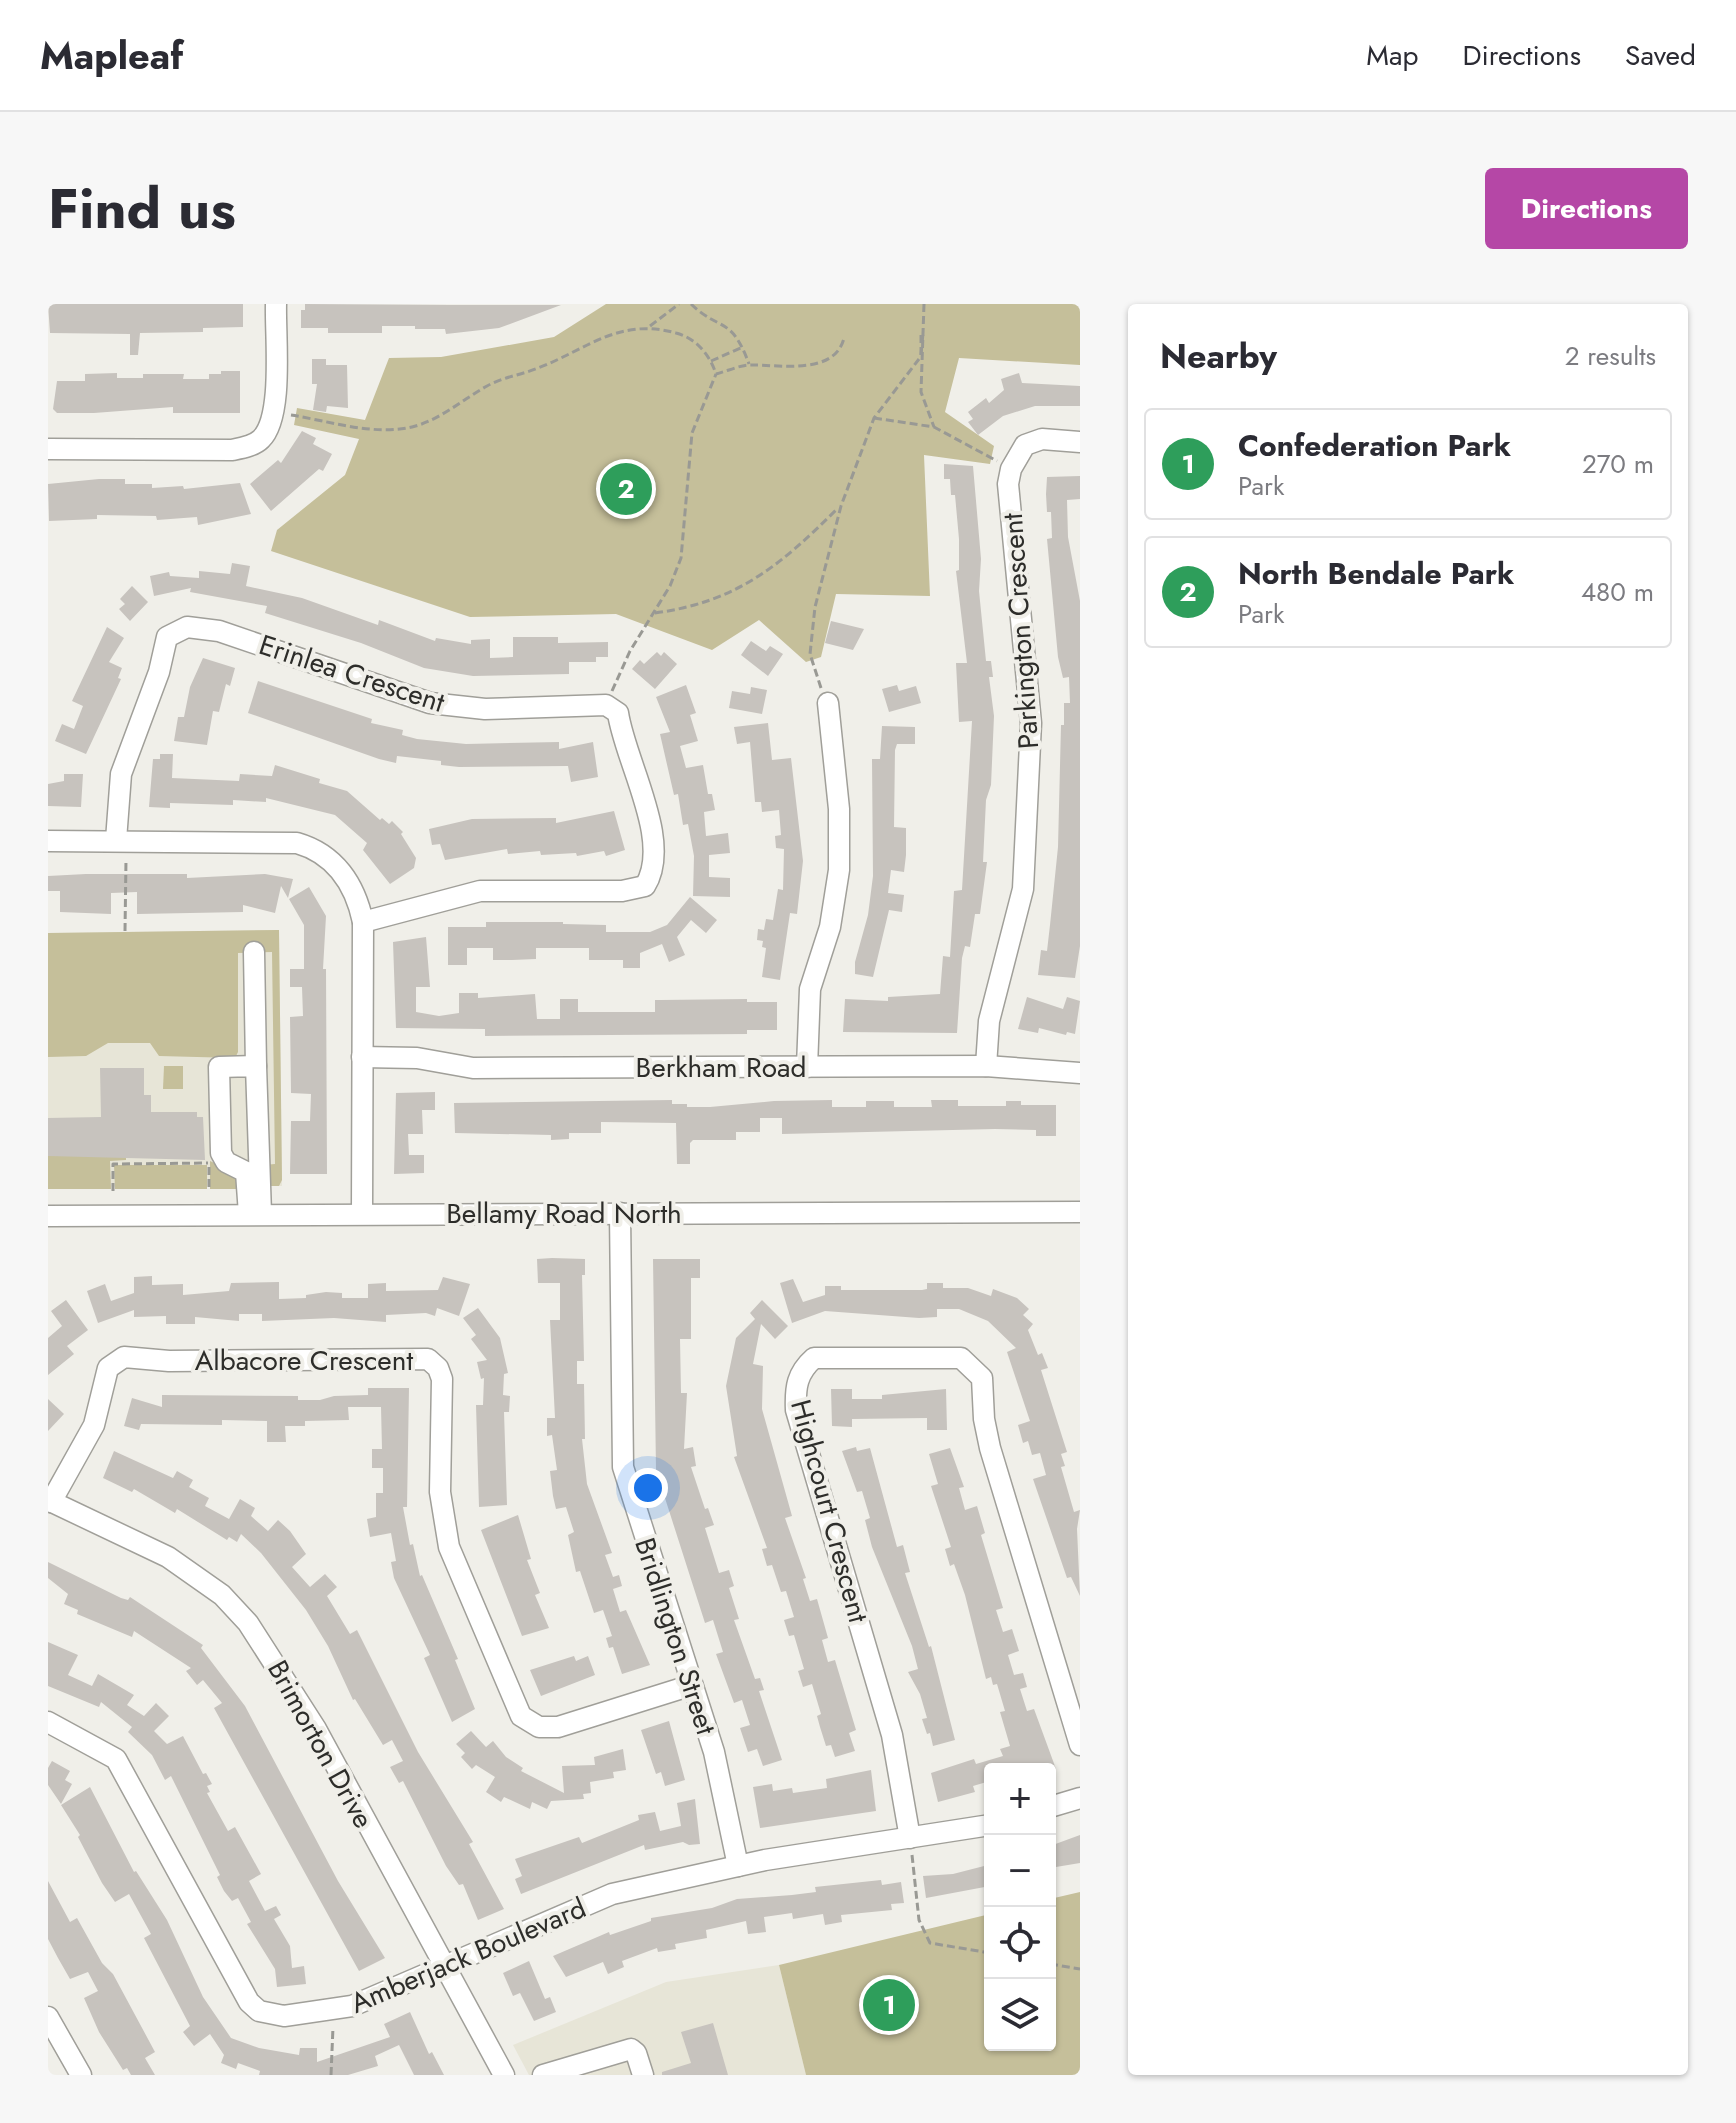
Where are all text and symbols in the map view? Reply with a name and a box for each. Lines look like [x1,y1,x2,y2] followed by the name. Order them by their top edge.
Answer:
[40,28,183,83] text: Mapleaf
[1366,35,1418,76] text: Map
[1462,35,1581,76] text: Directions
[1625,35,1696,76] text: Saved
[48,168,236,249] text: Find us
[1485,168,1688,249] button: Directions
[1160,332,1277,381] text: Nearby
[1565,337,1656,375] text: 2 results
[1238,424,1511,467] text: Confederation Park
[1181,445,1195,483] text: 1
[1582,445,1654,483] text: 270 m
[600,459,652,519] pin: 2
[1238,467,1284,505] text: Park
[992,511,1049,750] street label: Parkington Crescent
[1238,552,1514,595] text: North Bendale Park
[1179,573,1197,611] text: 2
[1581,573,1654,611] text: 480 m
[1238,595,1284,633] text: Park
[254,624,450,723] street label: Erinlea Crescent
[636,1047,806,1088] street label: Berkham Road
[446,1193,682,1234] street label: Bellamy Road North
[195,1340,413,1381] street label: Albacore Crescent
[780,1395,879,1627] street label: Highcourt Crescent
[628,1468,668,1508] your location
[624,1532,727,1740] street label: Bridlington Street
[257,1653,384,1836] street label: Brimorton Drive
[984,1763,1056,2051] map controls
[984,1763,1056,1835] button: +
[984,1835,1056,1907] button: −
[344,1887,592,2024] street label: Amberjack Boulevard
[984,1907,1056,1979] button: locate
[863,1975,915,2035] pin: 1
[984,1979,1056,2051] button: layers

